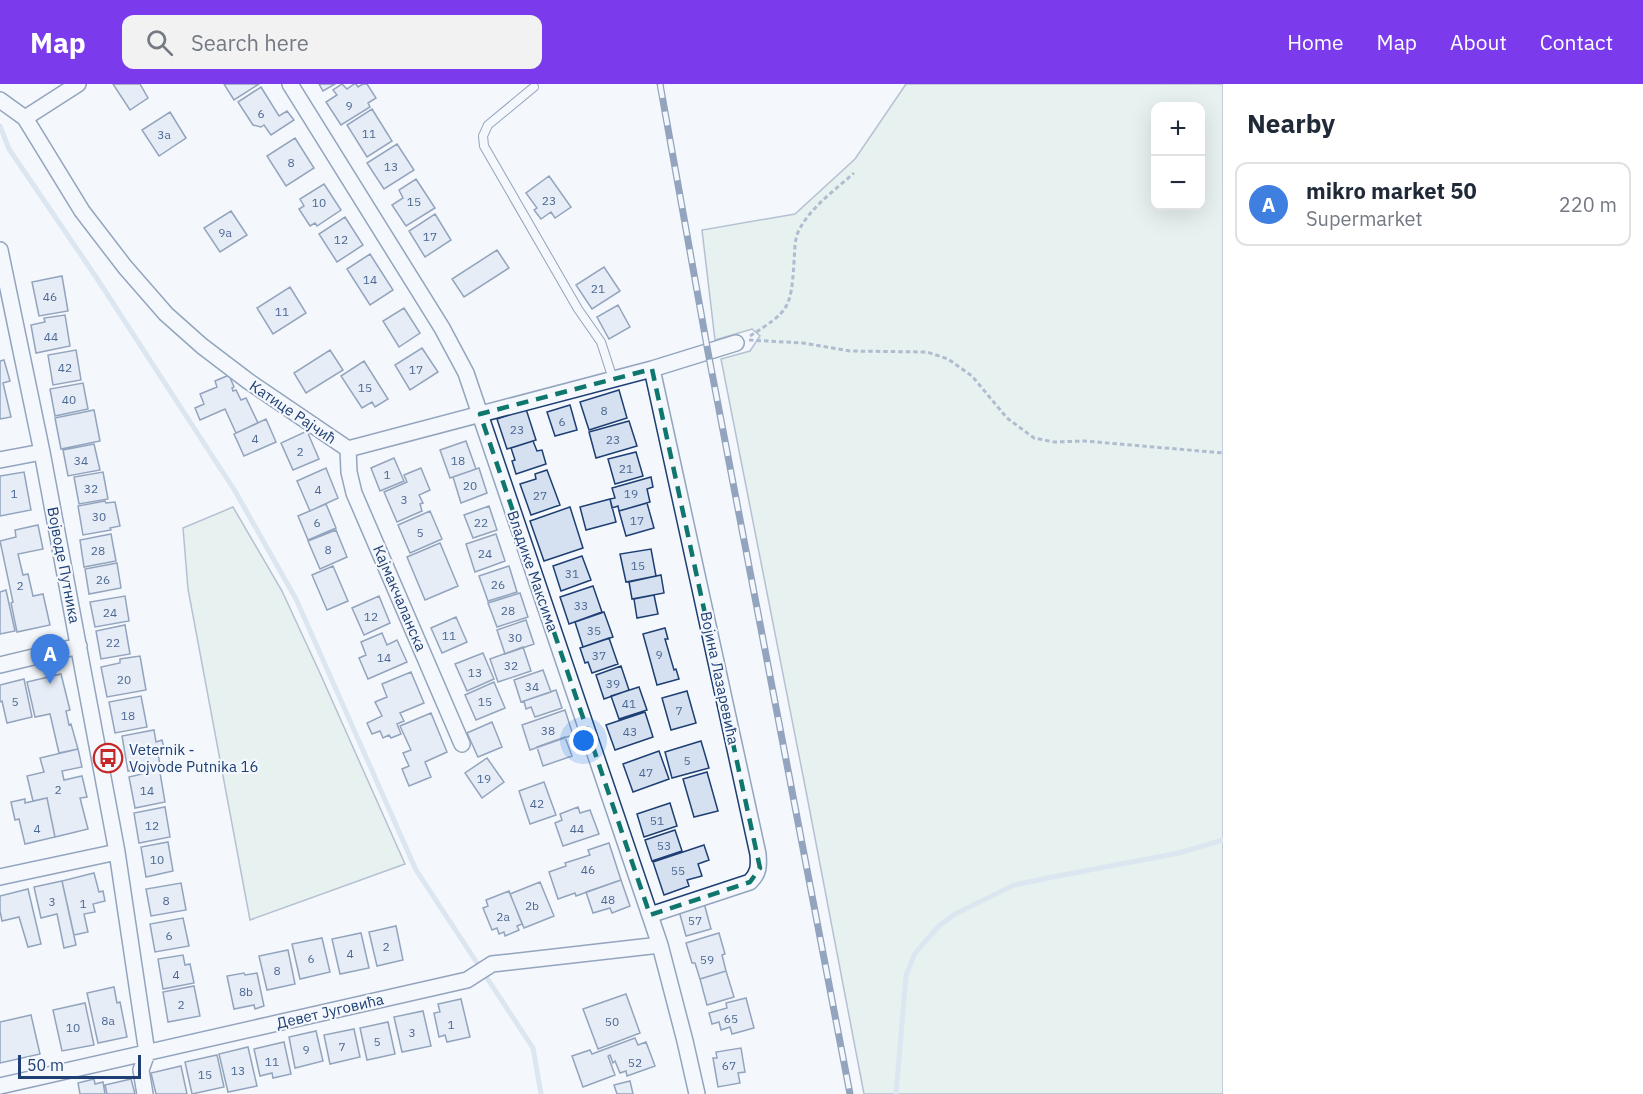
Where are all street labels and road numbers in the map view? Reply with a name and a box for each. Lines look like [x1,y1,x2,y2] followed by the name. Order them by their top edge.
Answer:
[246,376,340,448] street label: Катице Рајчић
[43,505,85,625] street label: Војводе Путника
[503,508,563,634] street label: Владике Максима
[369,542,431,654] street label: Кајмакчаланска
[697,610,743,746] street label: Војина Лазаревића
[274,989,386,1033] street label: Девет Југовића

